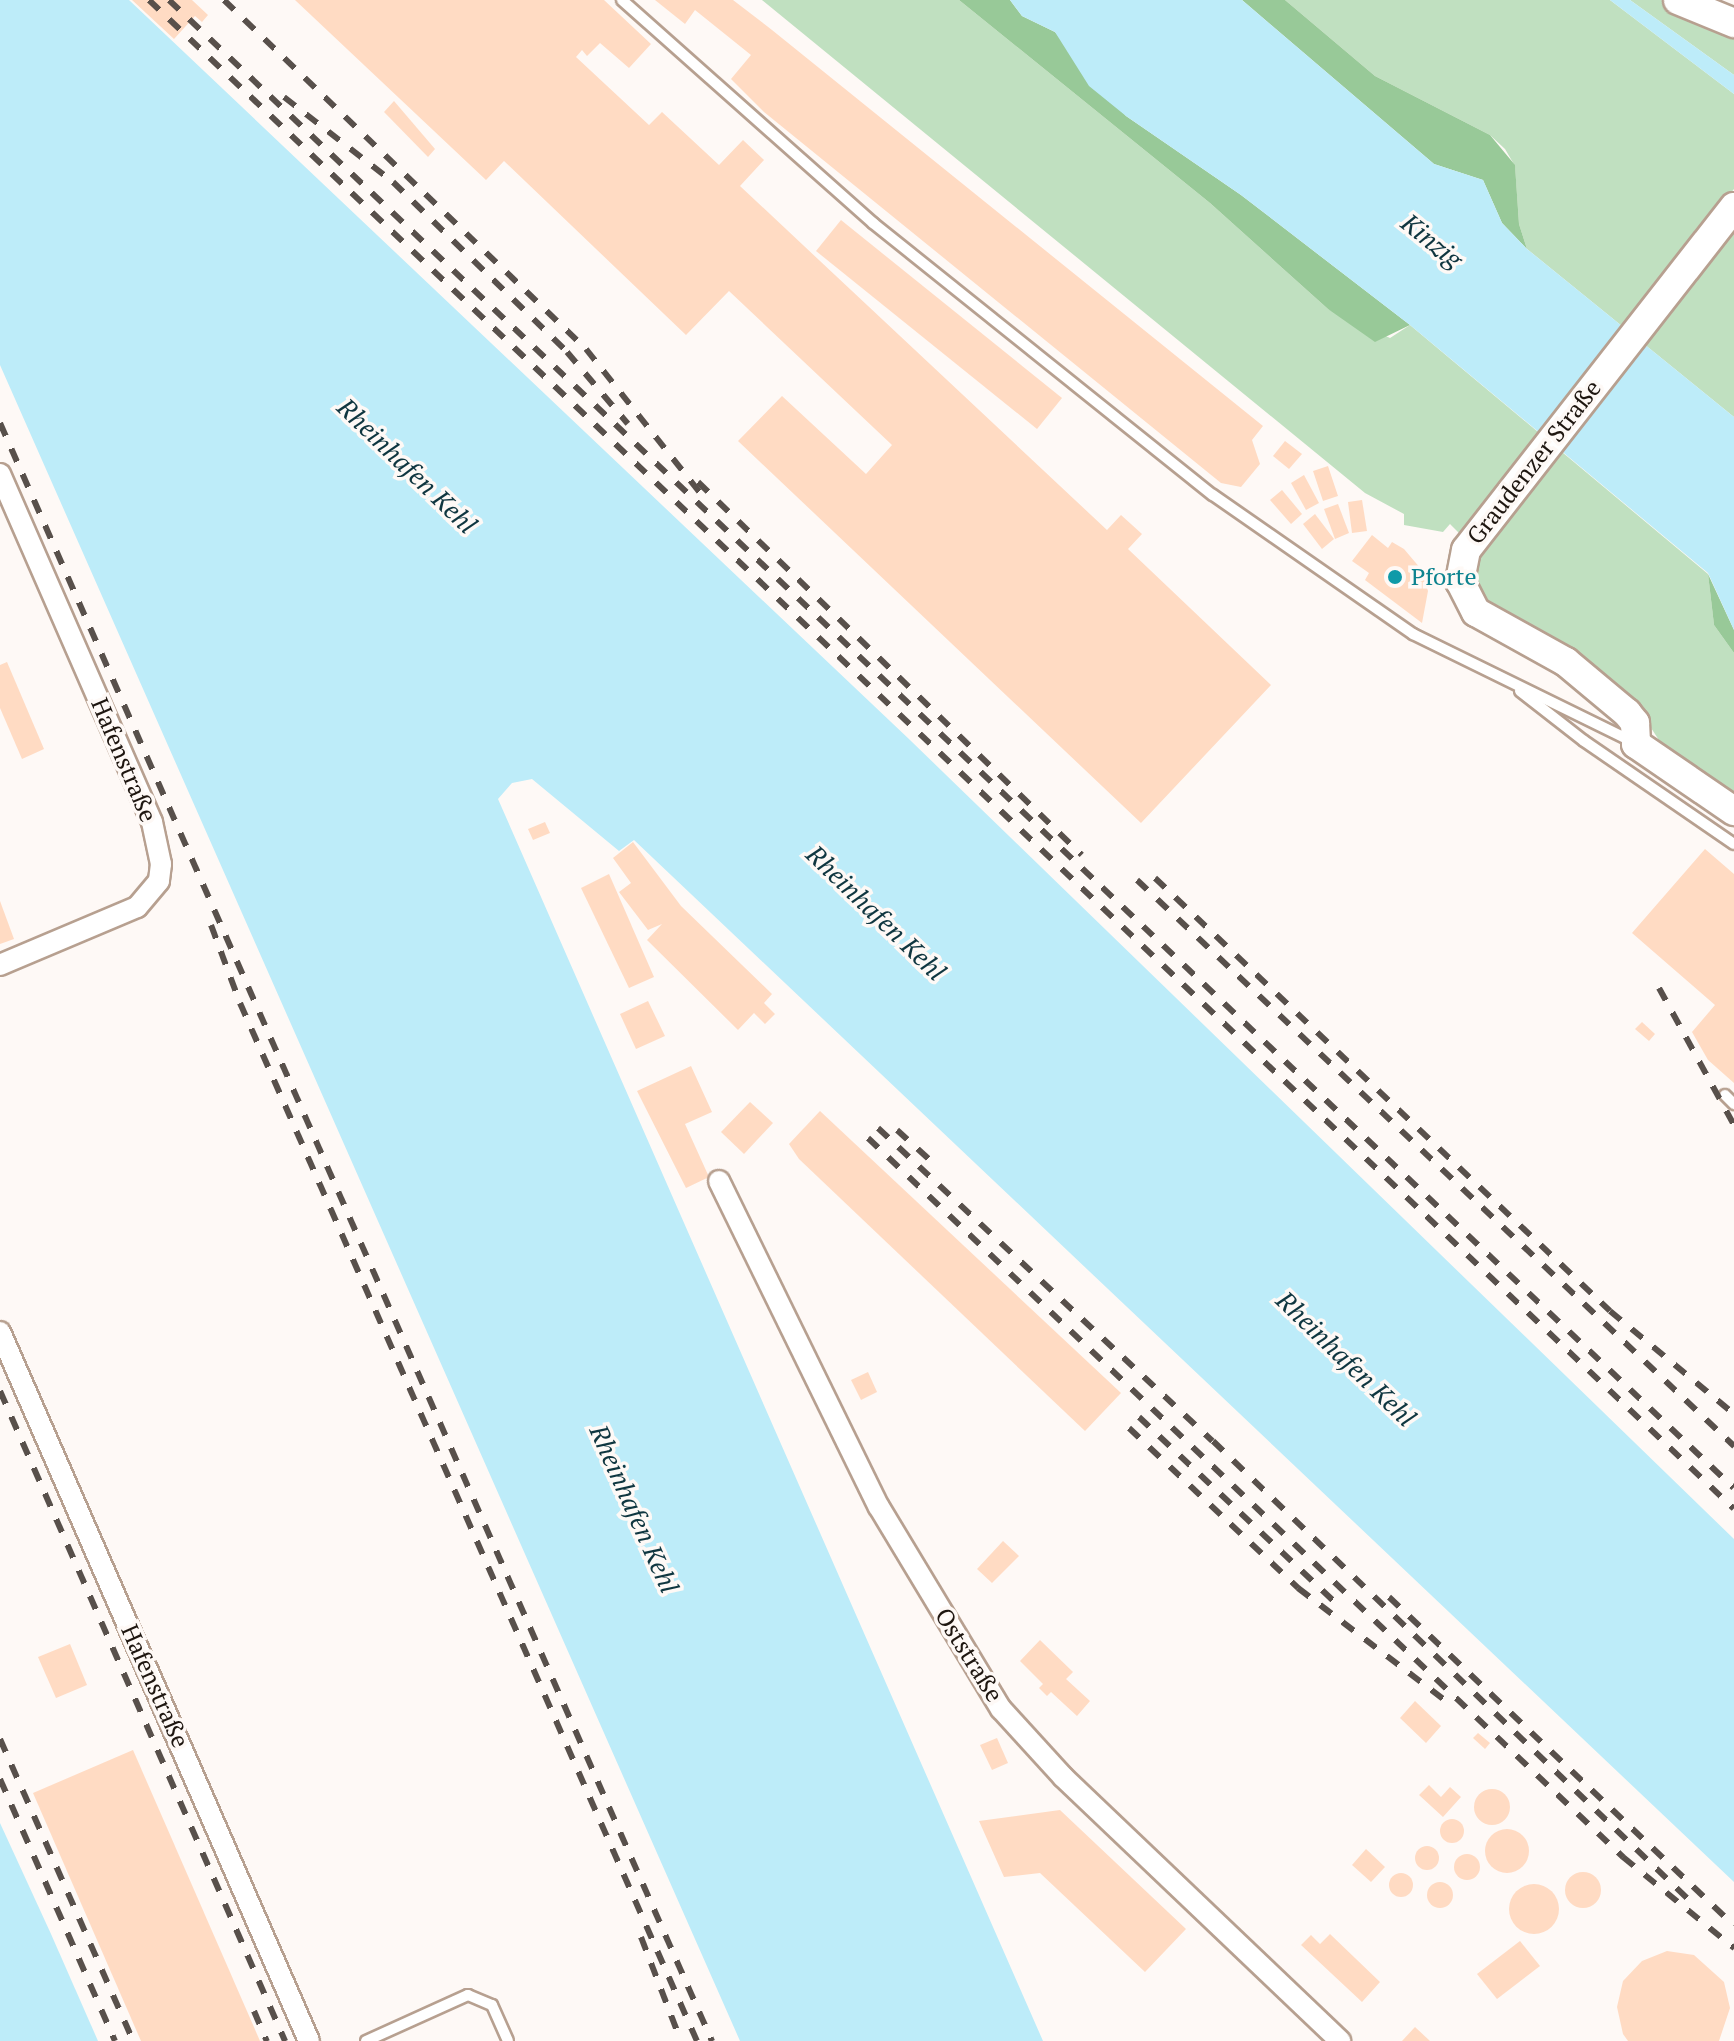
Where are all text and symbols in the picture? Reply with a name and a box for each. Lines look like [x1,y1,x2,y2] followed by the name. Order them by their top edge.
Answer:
[1395,207,1469,275] water label: Kinzig
[1461,374,1607,550] street label: Graudenzer Straße
[331,392,483,540] water label: Rheinhafen Kehl
[1411,563,1477,591] place label: Pforte
[1386,568,1404,586] marker: Pforte
[85,694,163,826] street label: Hafenstraße
[800,839,952,987] water label: Rheinhafen Kehl
[1270,1285,1422,1433] water label: Rheinhafen Kehl
[583,1420,685,1598] water label: Rheinhafen Kehl
[929,1603,1009,1707] street label: Oststraße
[115,1620,195,1752] street label: Hafenstraße

